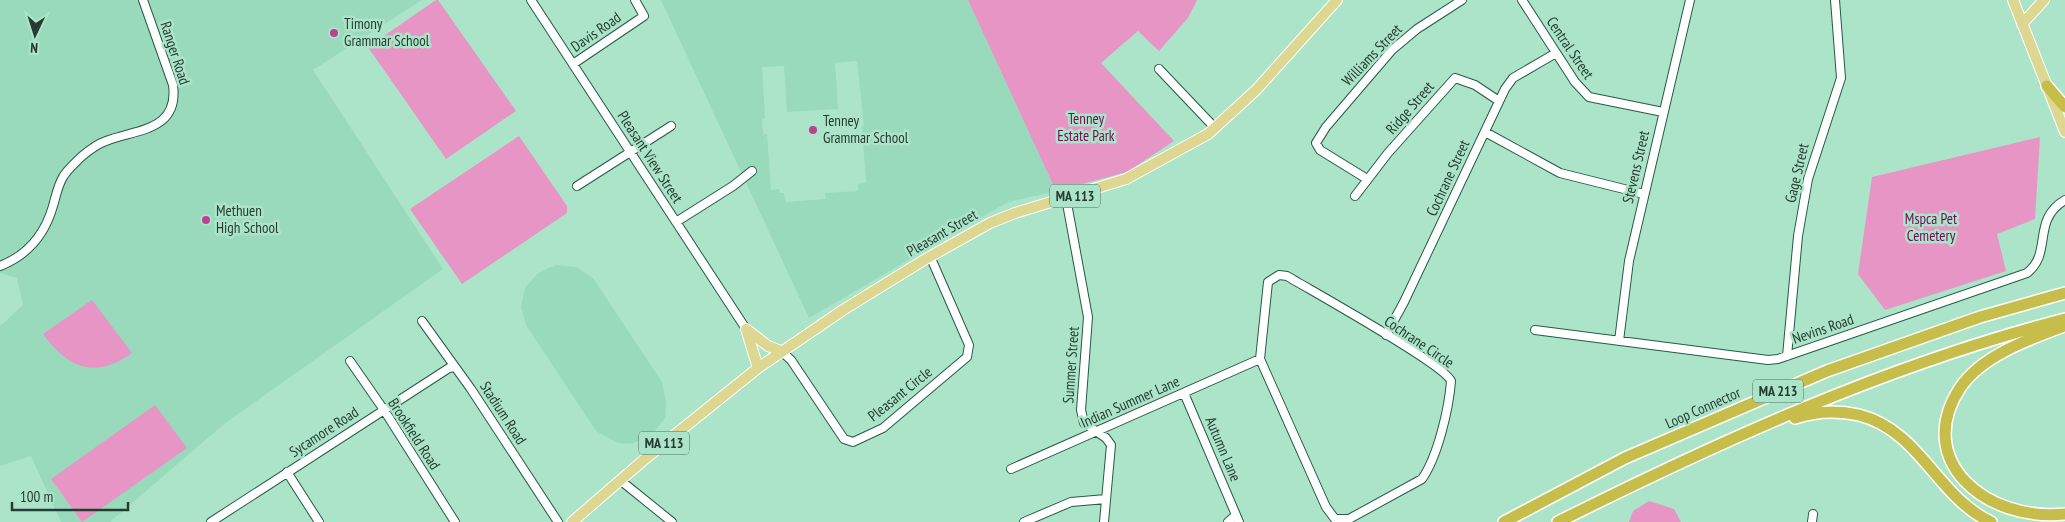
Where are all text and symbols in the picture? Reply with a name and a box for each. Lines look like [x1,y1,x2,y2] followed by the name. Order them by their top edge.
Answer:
[567,8,624,56] street label: Davis Road
[10,10,60,60] north arrow
[1543,13,1598,83] street label: Central Street
[344,14,430,50] place label: Timony Grammar School
[156,19,195,87] street label: Ranger Road
[1337,20,1406,90] street label: Williams Street
[328,27,340,39] marker: Timony Grammar School
[30,39,38,57] text: N
[1382,77,1438,138] street label: Ridge Street
[614,107,687,206] street label: Pleasant View Street
[1057,109,1115,145] park label: Tenney Estate Park
[823,111,909,147] place label: Tenney Grammar School
[807,124,819,136] marker: Tenney Grammar School
[1618,129,1653,205] street label: Stevens Street
[1422,137,1473,219] street label: Cochrane Street
[1780,141,1813,204] street label: Gage Street
[1050,185,1100,208] road number: MA 113
[216,201,279,237] place label: Methuen High School
[903,205,980,260] street label: Pleasant Street
[1905,209,1957,245] park label: Mspca Pet Cemetery
[200,214,212,226] marker: Methuen High School
[1790,309,1856,348] street label: Nevins Road
[1381,311,1458,372] street label: Cochrane Circle
[1058,326,1083,404] street label: Summer Street
[864,362,935,425] street label: Pleasant Circle
[1077,371,1182,432] street label: Indian Summer Lane
[476,378,531,448] street label: Stadium Road
[1753,380,1803,402] road number: MA 213
[1662,382,1744,433] street label: Loop Connector
[384,394,445,473] street label: Brookfield Road
[286,402,362,461] street label: Sycamore Road
[1201,414,1246,484] street label: Autumn Lane
[639,432,689,454] road number: MA 113
[12,480,129,512] scale bar
[20,487,53,506] text: 100 m

